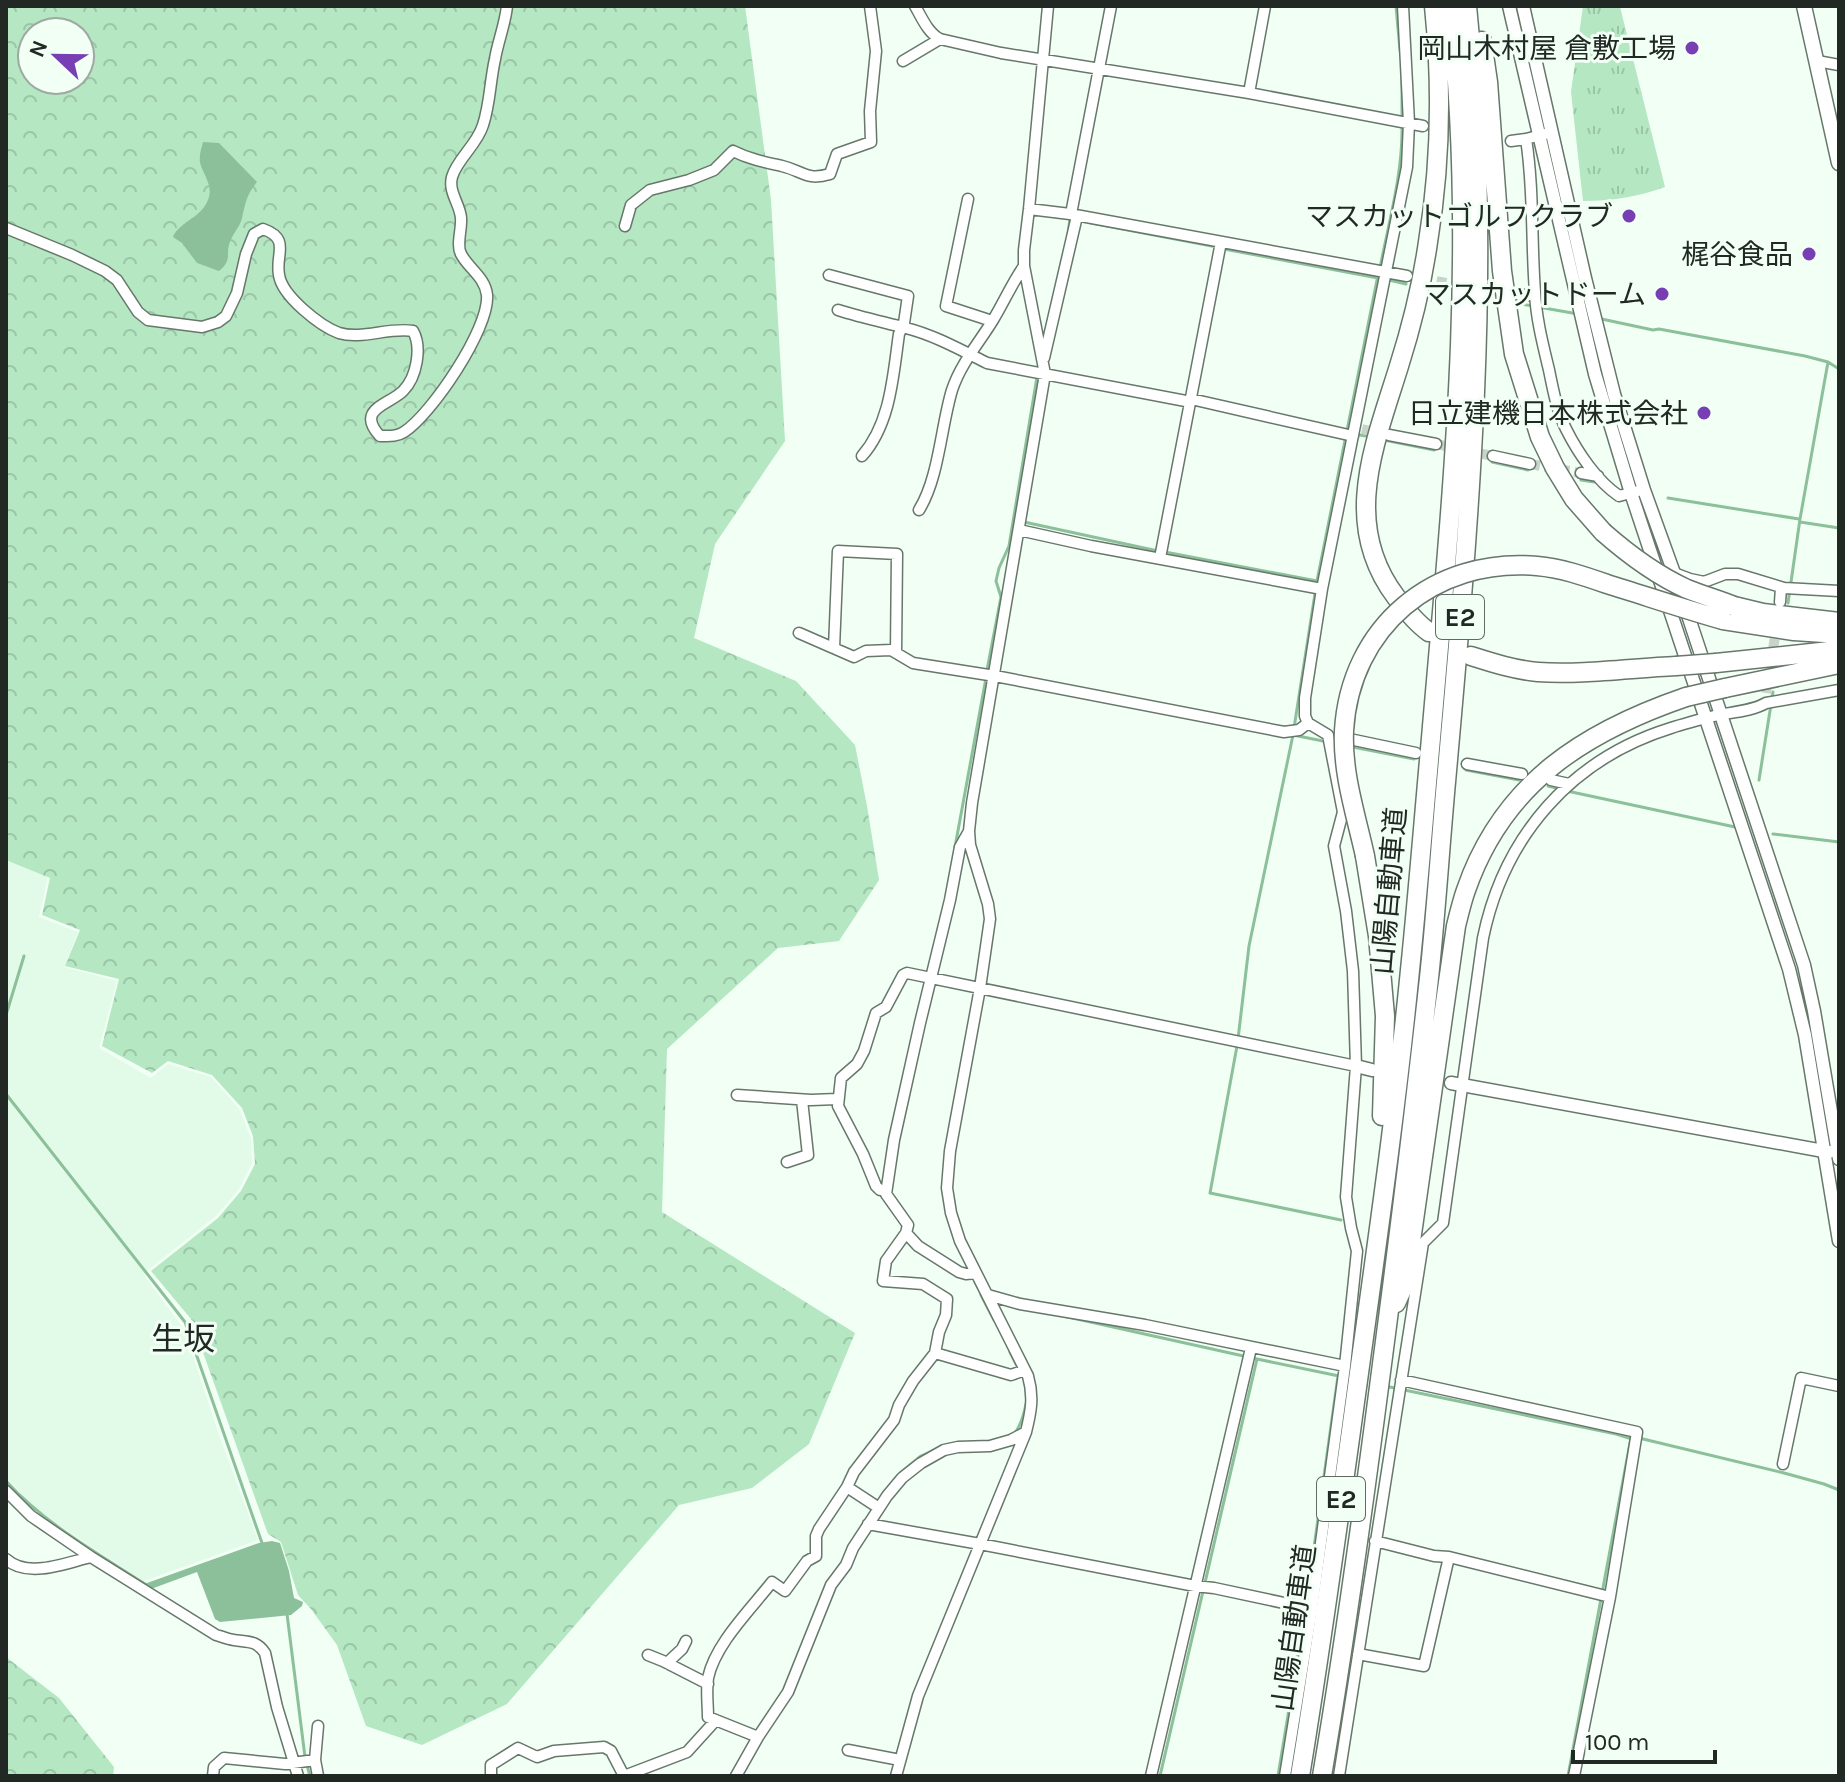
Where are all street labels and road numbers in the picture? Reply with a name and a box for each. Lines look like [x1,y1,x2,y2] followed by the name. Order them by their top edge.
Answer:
[1436,595,1484,639] road number: E2
[1365,806,1413,976] street label: 山陽自動車道
[1317,1477,1365,1521] road number: E2
[1266,1543,1322,1713] street label: 山陽自動車道

